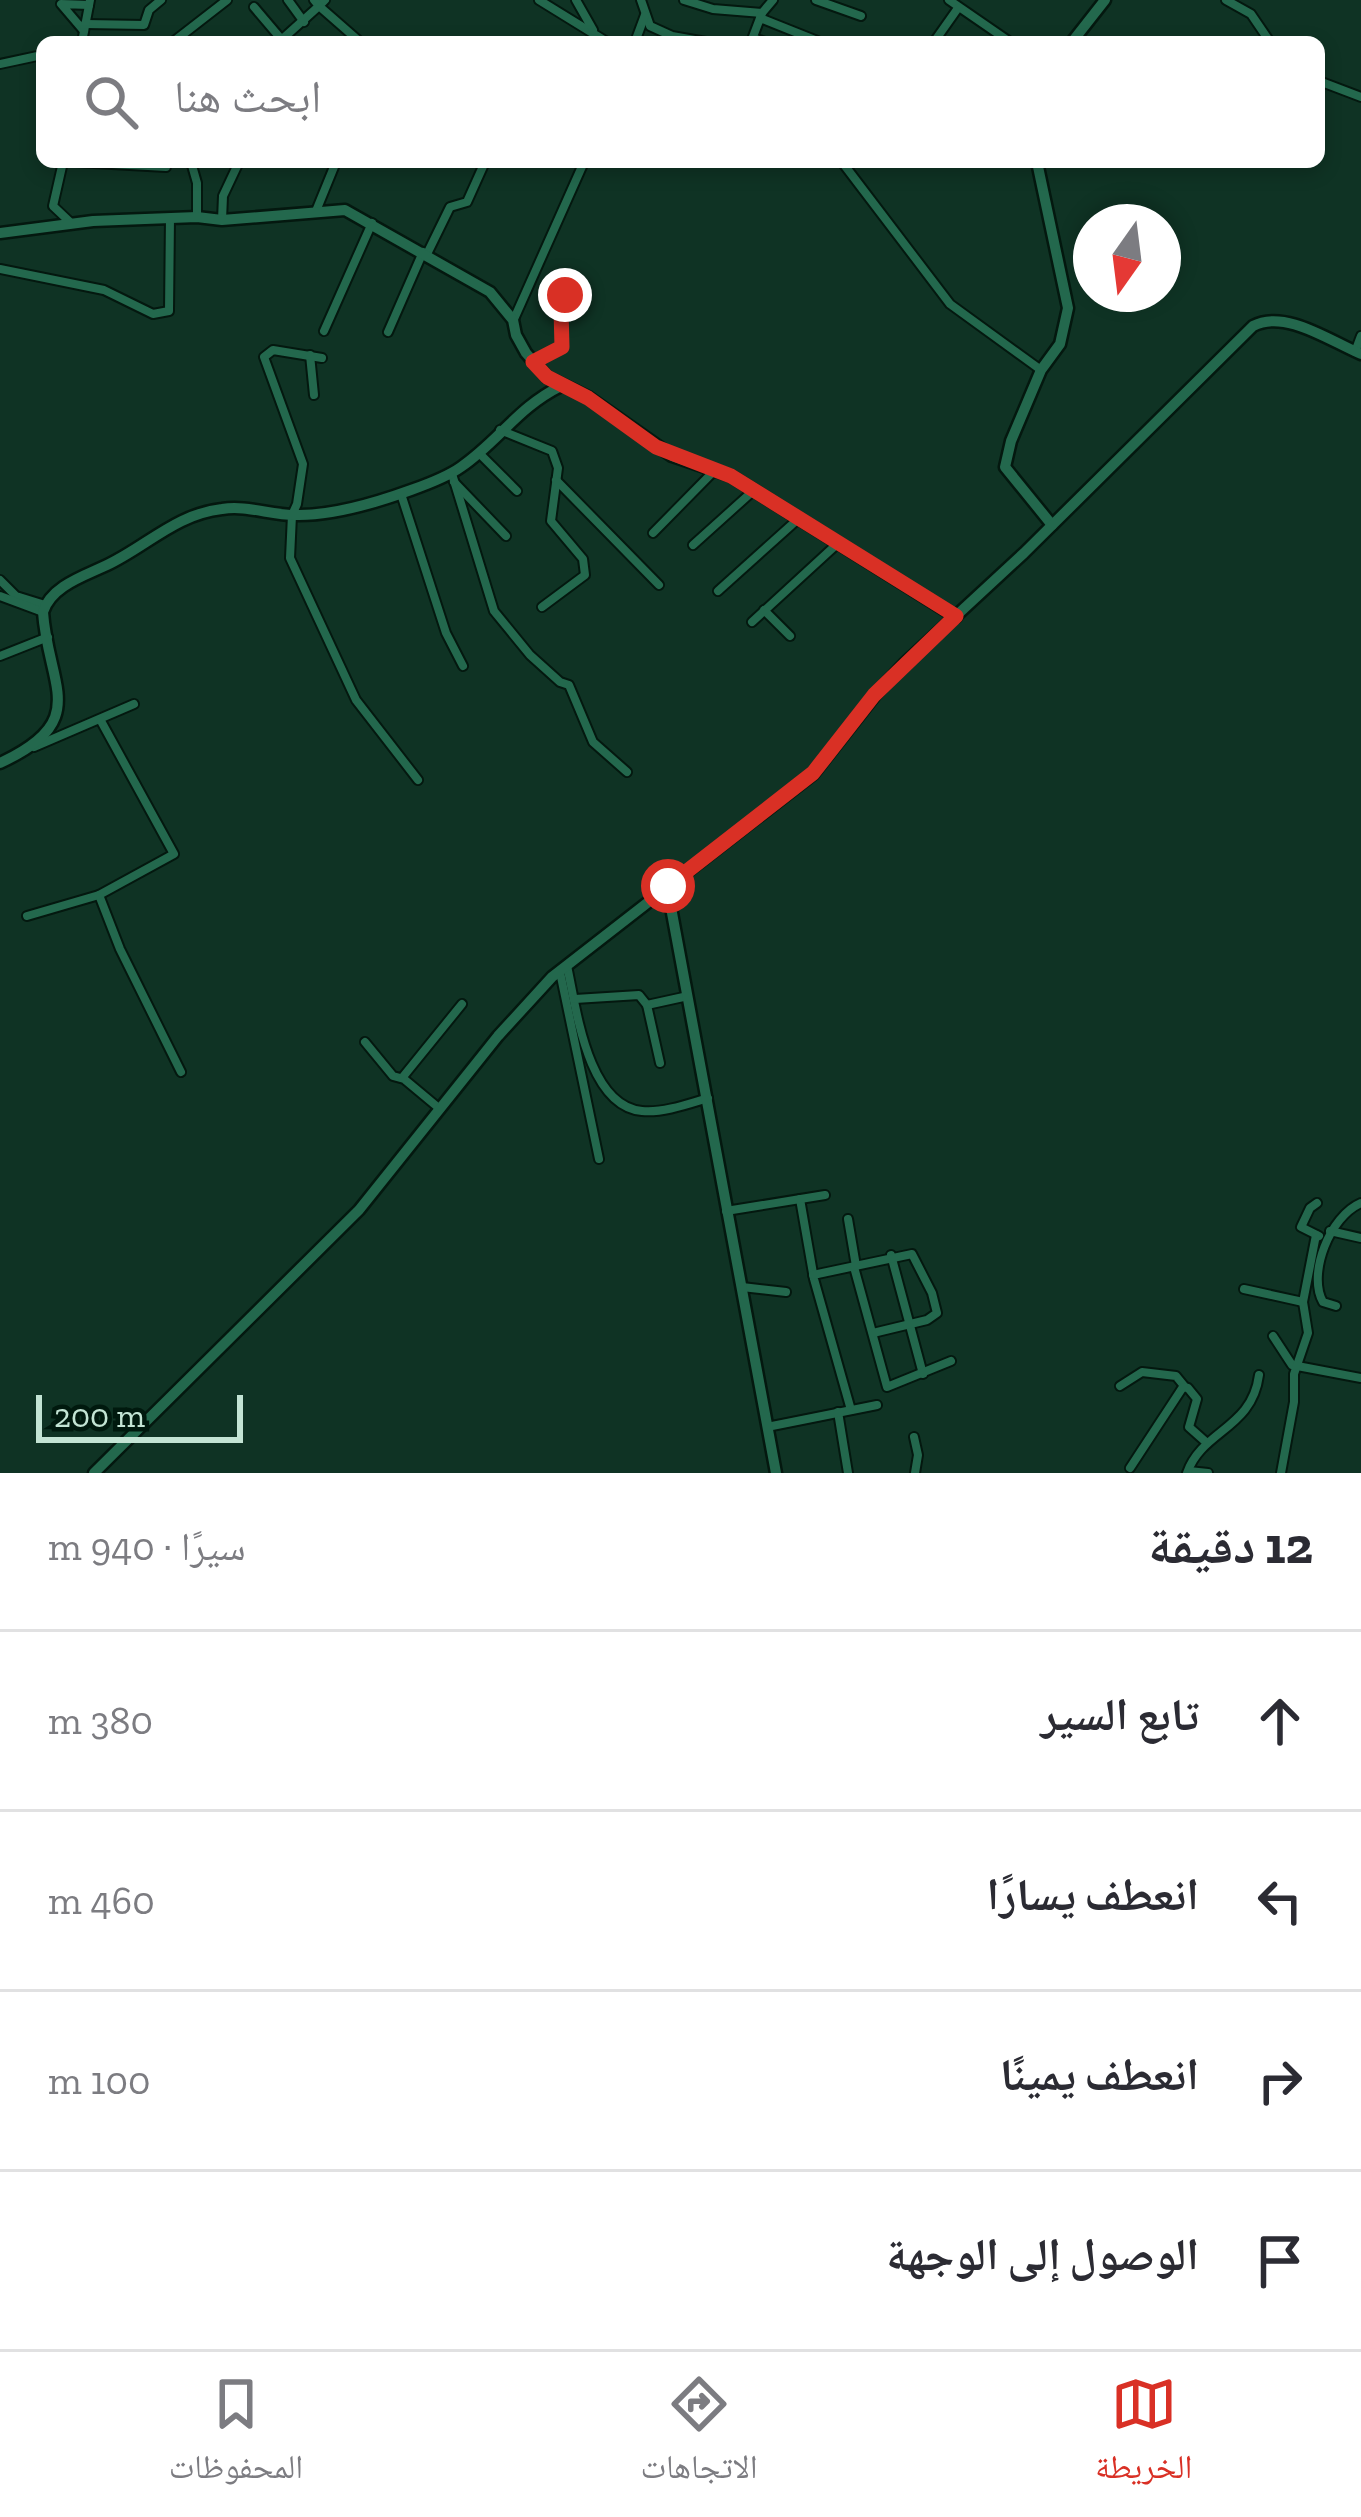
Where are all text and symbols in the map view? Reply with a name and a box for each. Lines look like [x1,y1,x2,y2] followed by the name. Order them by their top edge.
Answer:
[36,36,1325,168] search box
[78,69,144,135] icon: search
[174,70,321,124] text: ابحث هنا
[1073,204,1181,312] north arrow
[538,268,592,322] route end
[641,859,695,913] route start
[36,1389,243,1442] scale bar
[54,1396,145,1435] text: 200 m
[1148,1515,1313,1576] text: 12 دقيقة
[48,1523,246,1570] text: سيرًا · 940 m
[1040,1688,1199,1742] text: تابع السير
[1247,1688,1313,1754] icon: ahead
[48,1697,153,1744] text: 380 m
[987,1868,1199,1922] text: انعطف يسارًا
[1247,1868,1313,1934] icon: left
[48,1877,155,1924] text: 460 m
[1000,2048,1199,2102] text: انعطف يمينًا
[1247,2048,1313,2114] icon: right
[48,2057,150,2104] text: 100 m
[886,2228,1199,2282] text: الوصول إلى الوجهة
[1247,2228,1313,2294] icon: arrive
[169,2371,303,2499] tab: المحفوظات
[640,2371,758,2499] tab: الاتجاهات
[1095,2371,1192,2499] tab: الخريطة

